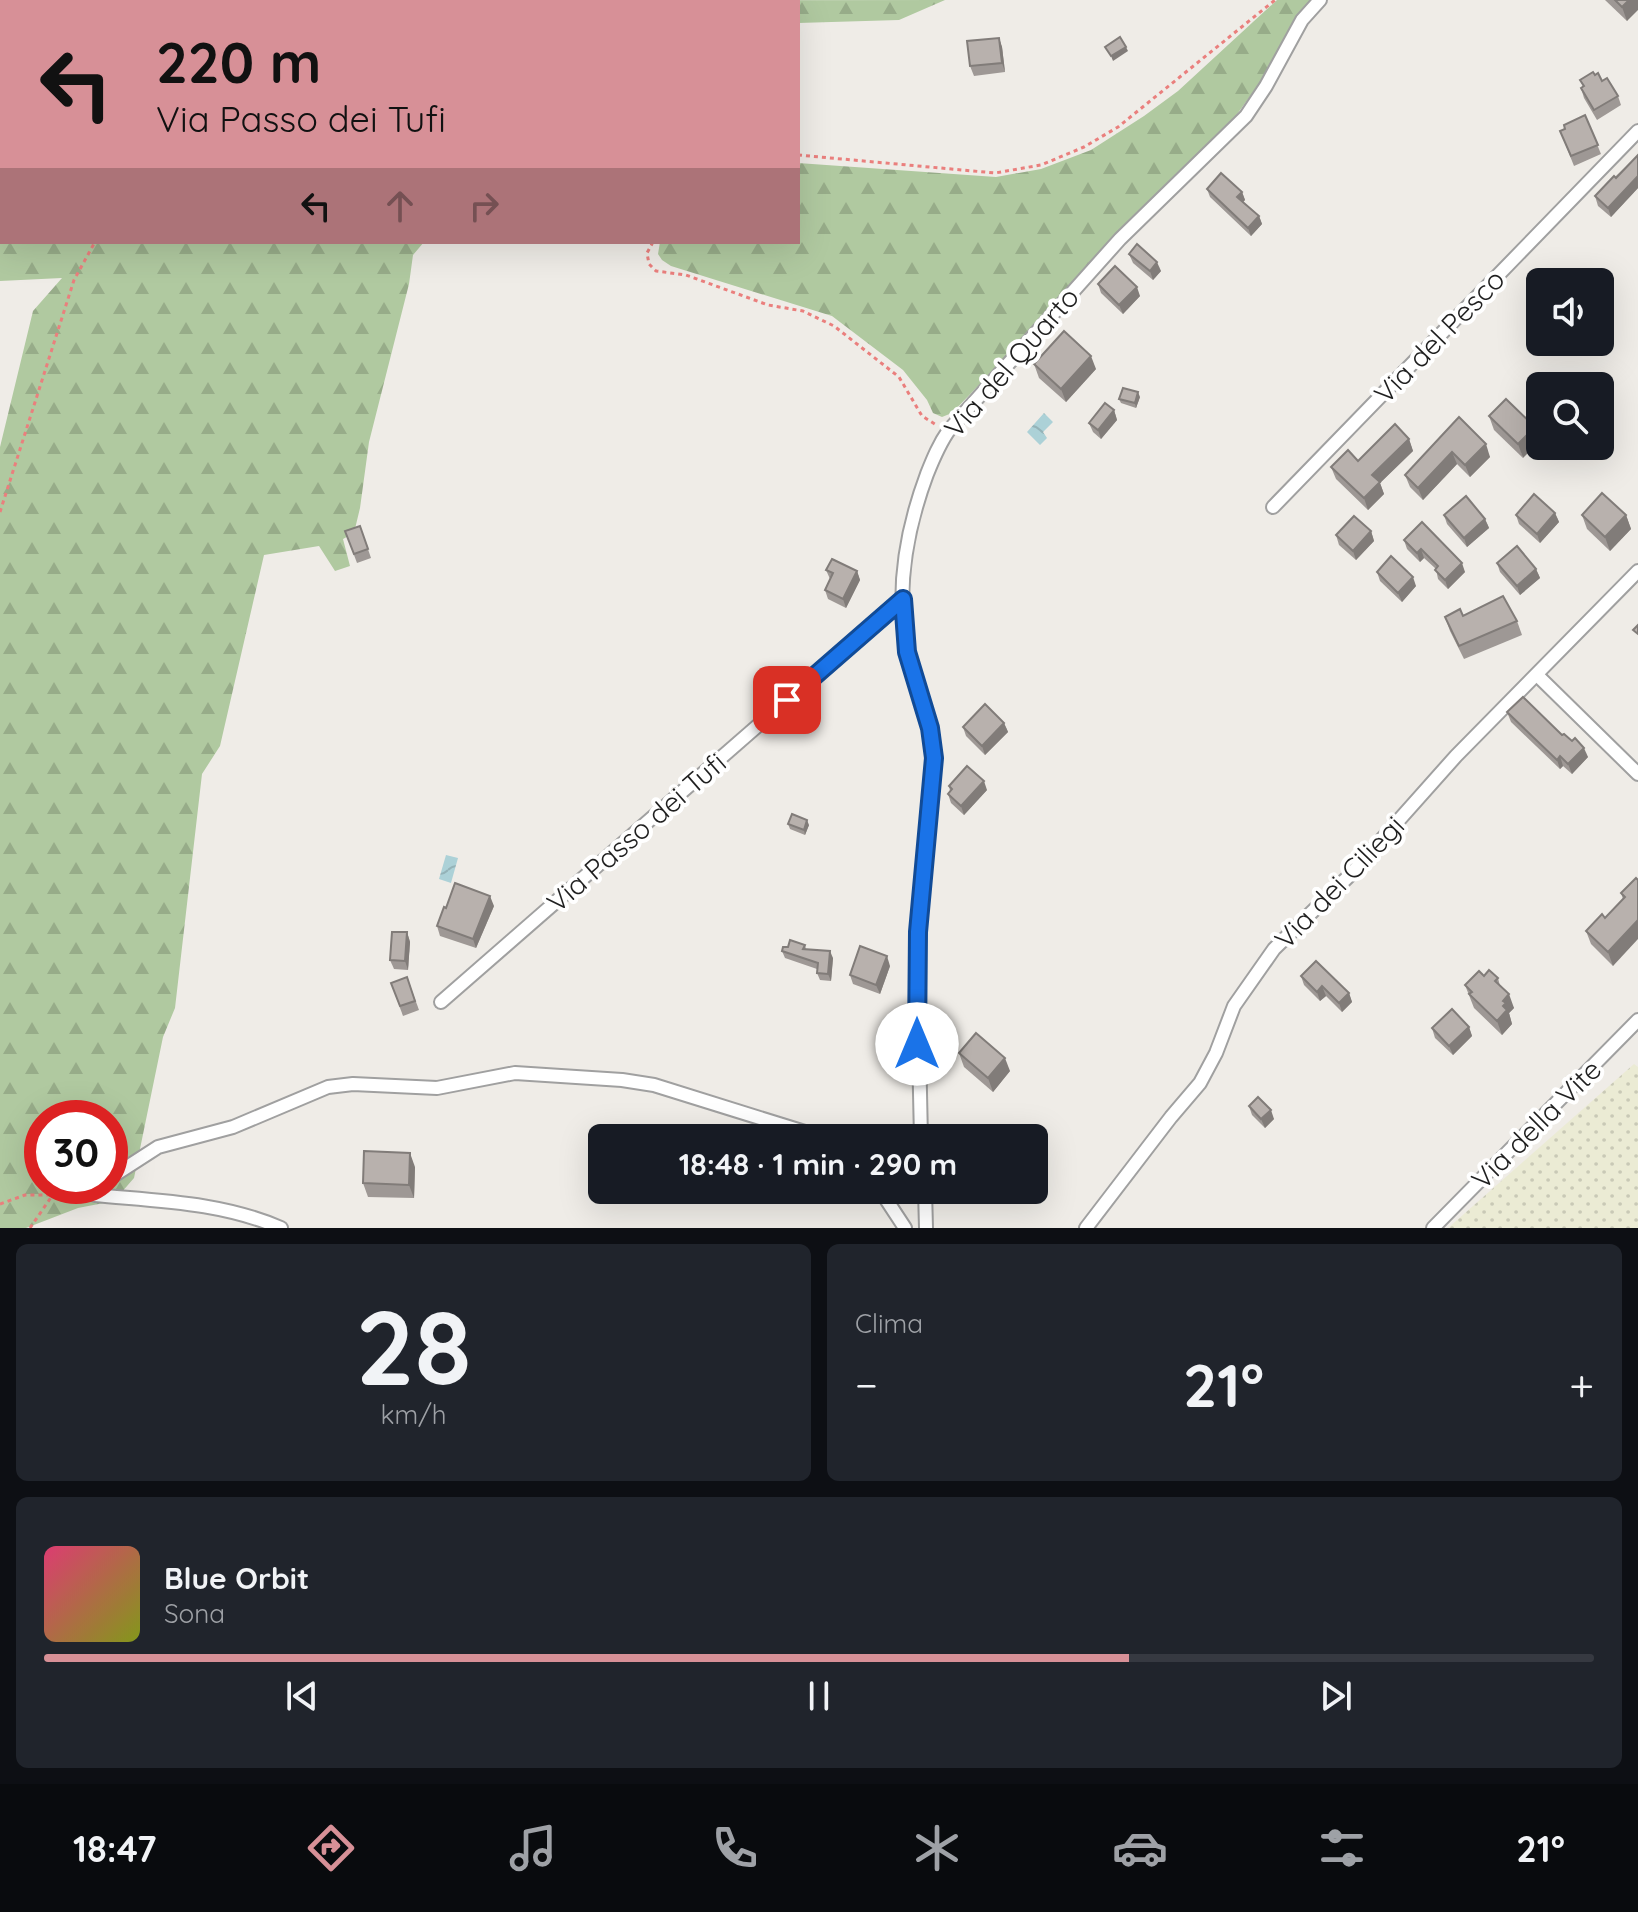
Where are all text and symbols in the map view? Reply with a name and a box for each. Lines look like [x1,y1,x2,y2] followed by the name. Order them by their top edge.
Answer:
[156,27,321,97] text: 220 m
[24,32,128,136] icon: left
[156,96,446,141] text: Via Passo dei Tufi
[294,184,338,228] icon: left
[378,184,422,228] icon: ahead
[462,184,506,228] icon: right
[1366,262,1512,410] street label: Via del Pesco
[1526,268,1614,460] map controls
[1526,268,1614,356] button: sound
[936,280,1086,444] street label: Via del Quarto
[1526,372,1614,460] button: search
[753,666,821,734] pin
[765,678,809,722] icon: arrive
[539,745,733,919] street label: Via Passo dei Tufi
[1267,808,1411,956] street label: Via dei Ciliegi
[875,1002,959,1086] position arrow
[1464,1052,1608,1196] street label: Via della Vite
[24,1100,128,1204] speed limit sign: 30
[679,1145,957,1183] text: 18:48 · 1 min · 290 m
[355,1281,472,1411] text: 28
[855,1307,923,1340] text: Clima
[1183,1347,1264,1422] text: 21°
[855,1357,878,1412] text: −
[1569,1357,1594,1412] text: +
[381,1398,446,1431] text: km/h
[164,1559,309,1597] text: Blue Orbit
[164,1597,225,1630] text: Sona
[280,1674,324,1718] icon: previous
[797,1674,841,1718] icon: pause
[1314,1674,1358,1718] icon: next
[303,1820,359,1876] icon: directions
[505,1820,561,1876] icon: music
[707,1820,763,1876] icon: phone
[909,1820,965,1876] icon: climate
[1112,1820,1168,1876] icon: car
[1314,1820,1370,1876] icon: filters
[73,1826,157,1871] text: 18:47
[1516,1826,1565,1871] text: 21°

